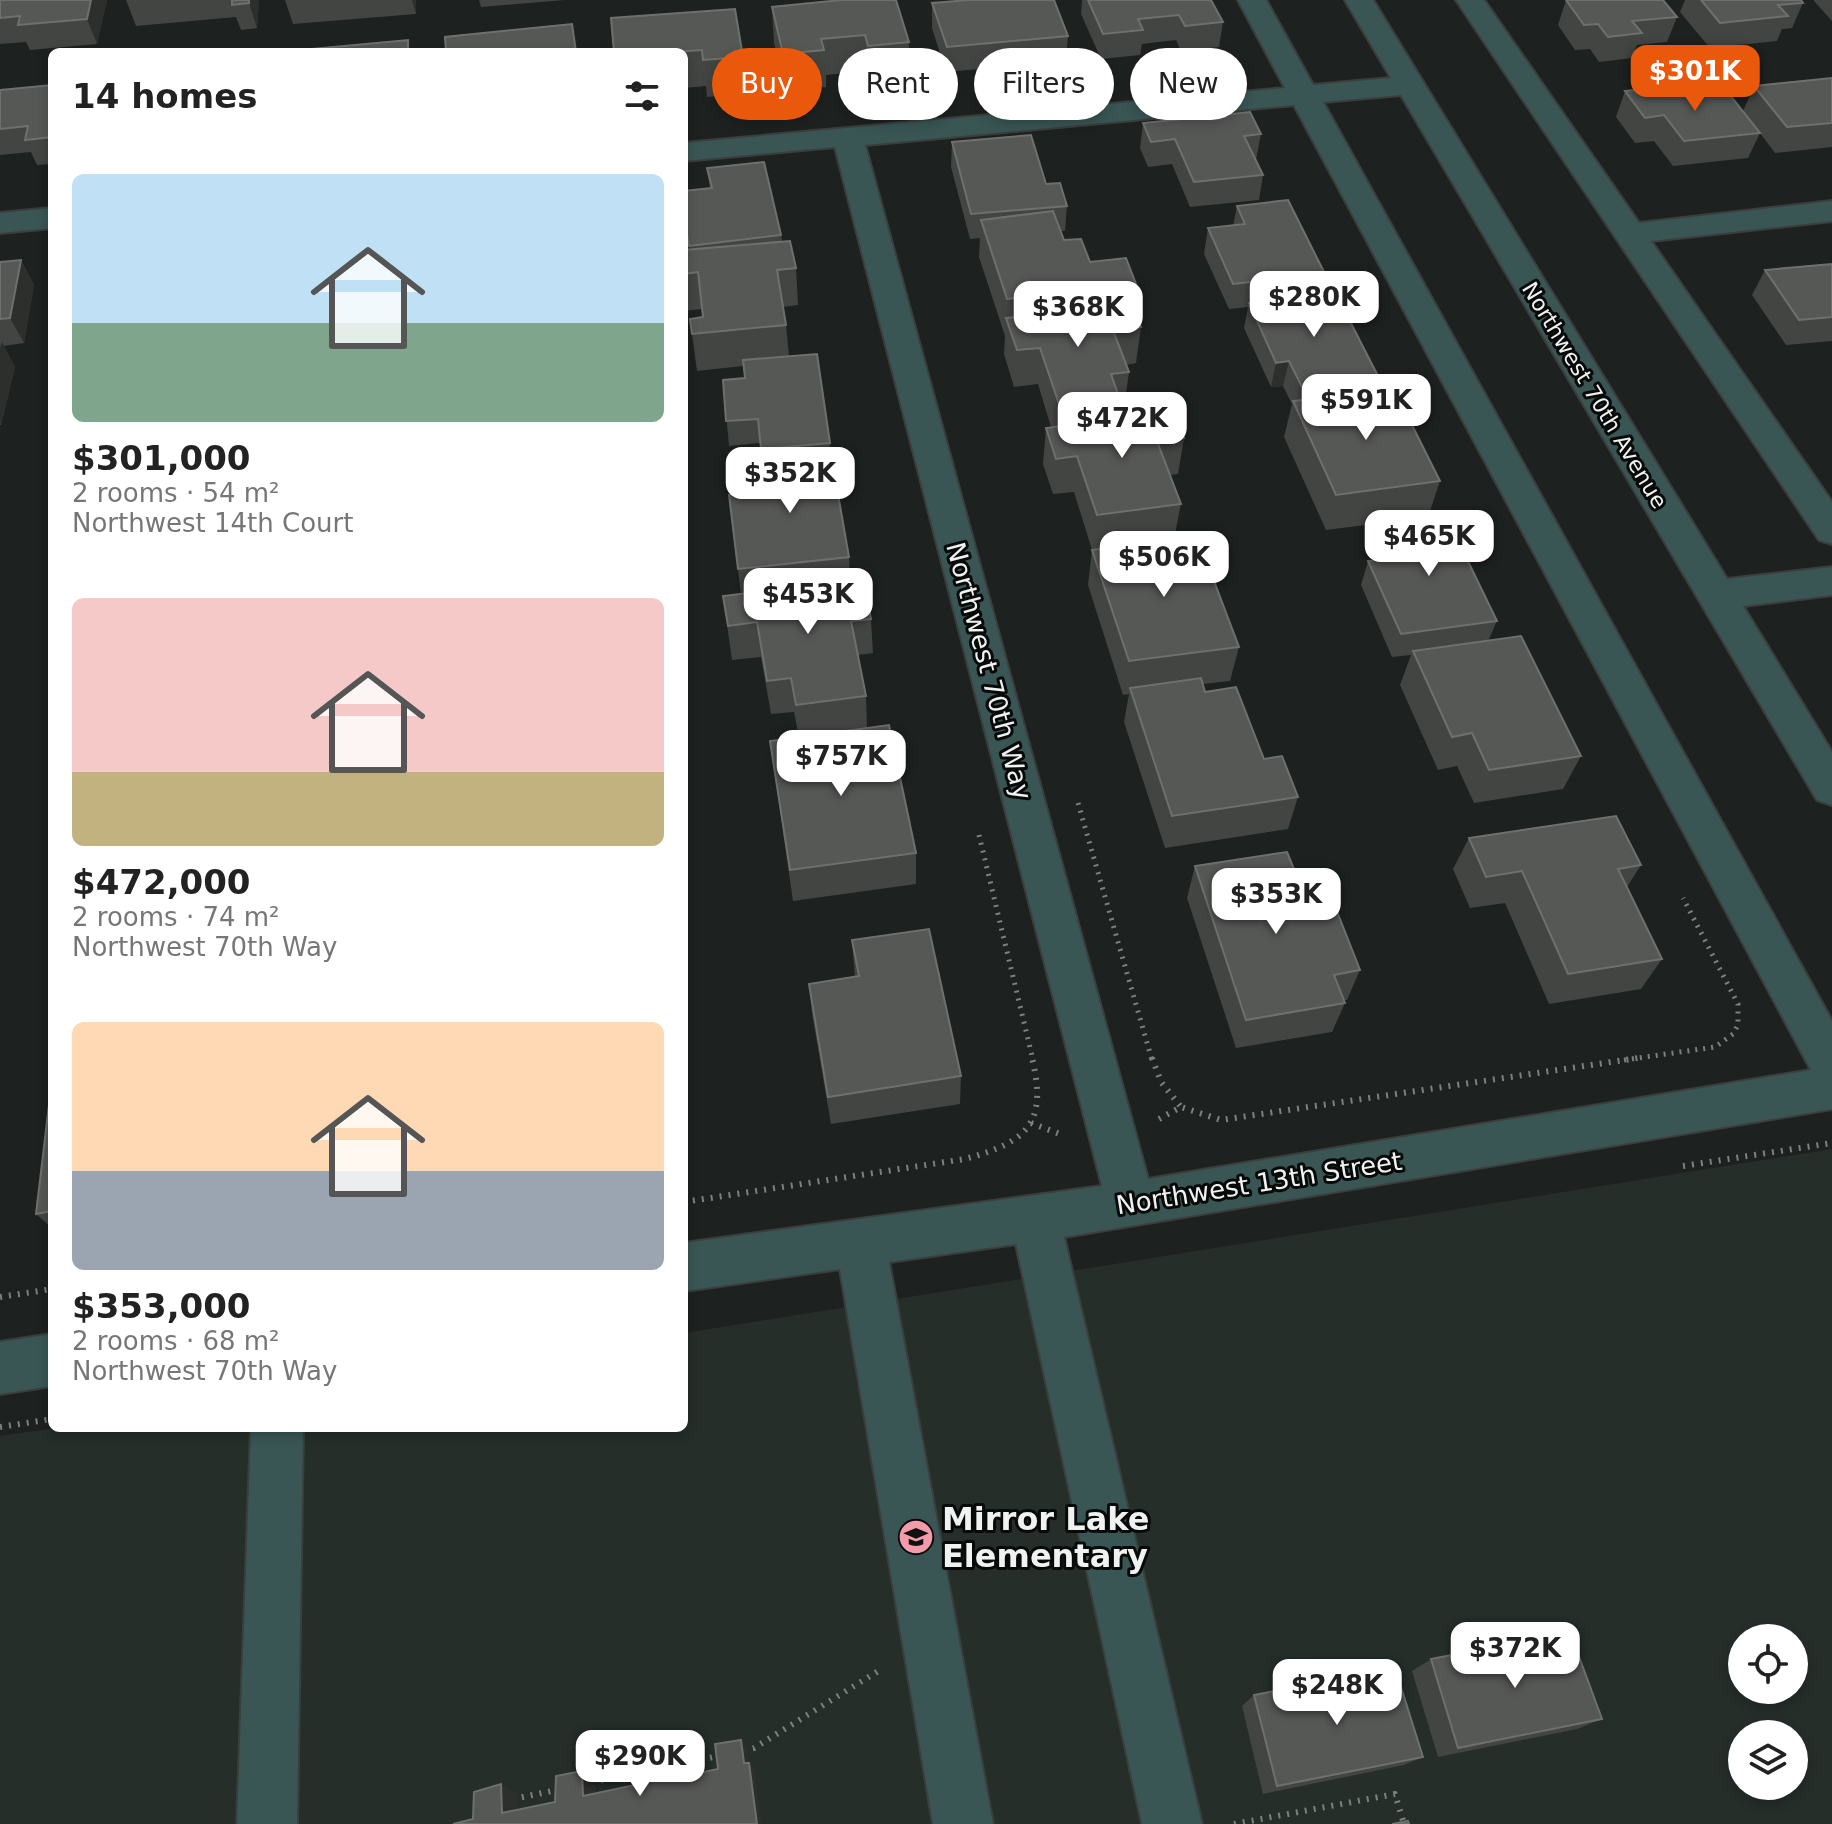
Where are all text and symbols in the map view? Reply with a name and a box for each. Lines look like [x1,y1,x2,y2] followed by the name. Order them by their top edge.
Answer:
[1639,45,1751,113] pin: $301K
[712,48,822,120] chip: Buy
[838,48,958,120] chip: Rent
[974,48,1114,120] chip: Filters
[1130,48,1247,120] chip: New
[1649,56,1741,86] text: $301K
[620,74,664,118] icon: filters
[72,76,257,116] text: 14 homes
[296,226,440,370] icon: home
[1258,271,1370,339] pin: $280K
[1517,278,1672,513] street label: Northwest 70th Avenue
[1022,281,1134,349] pin: $368K
[1268,282,1360,312] text: $280K
[1032,292,1124,322] text: $368K
[1310,374,1422,442] pin: $591K
[1320,385,1412,415] text: $591K
[1066,392,1178,460] pin: $472K
[1076,403,1168,433] text: $472K
[72,438,251,478] text: $301,000
[734,447,846,515] pin: $352K
[744,458,836,488] text: $352K
[72,478,280,508] text: 2 rooms · 54 m²
[72,508,353,538] text: Northwest 14th Court
[1373,510,1485,578] pin: $465K
[1383,521,1475,551] text: $465K
[1108,531,1220,599] pin: $506K
[940,539,1038,803] street label: Northwest 70th Way
[1118,542,1210,572] text: $506K
[752,568,864,636] pin: $453K
[762,579,854,609] text: $453K
[296,650,440,794] icon: home
[785,730,897,798] pin: $757K
[795,741,887,771] text: $757K
[72,862,251,902] text: $472,000
[1220,868,1332,936] pin: $353K
[1230,879,1322,909] text: $353K
[72,902,280,932] text: 2 rooms · 74 m²
[72,932,337,962] text: Northwest 70th Way
[296,1074,440,1218] icon: home
[1114,1146,1404,1220] street label: Northwest 13th Street
[72,1286,251,1326] text: $353,000
[72,1326,280,1356] text: 2 rooms · 68 m²
[72,1356,337,1386] text: Northwest 70th Way
[942,1500,1149,1575] place label: Mirror Lake Elementary
[897,1518,935,1556] school or university icon: Mirror Lake Elementary
[1459,1622,1571,1690] pin: $372K
[1728,1624,1808,1800] map controls
[1728,1624,1808,1704] button: locate
[1469,1633,1561,1663] text: $372K
[1281,1659,1393,1727] pin: $248K
[1291,1670,1383,1700] text: $248K
[1728,1720,1808,1800] button: layers
[584,1730,696,1798] pin: $290K
[594,1741,686,1771] text: $290K

